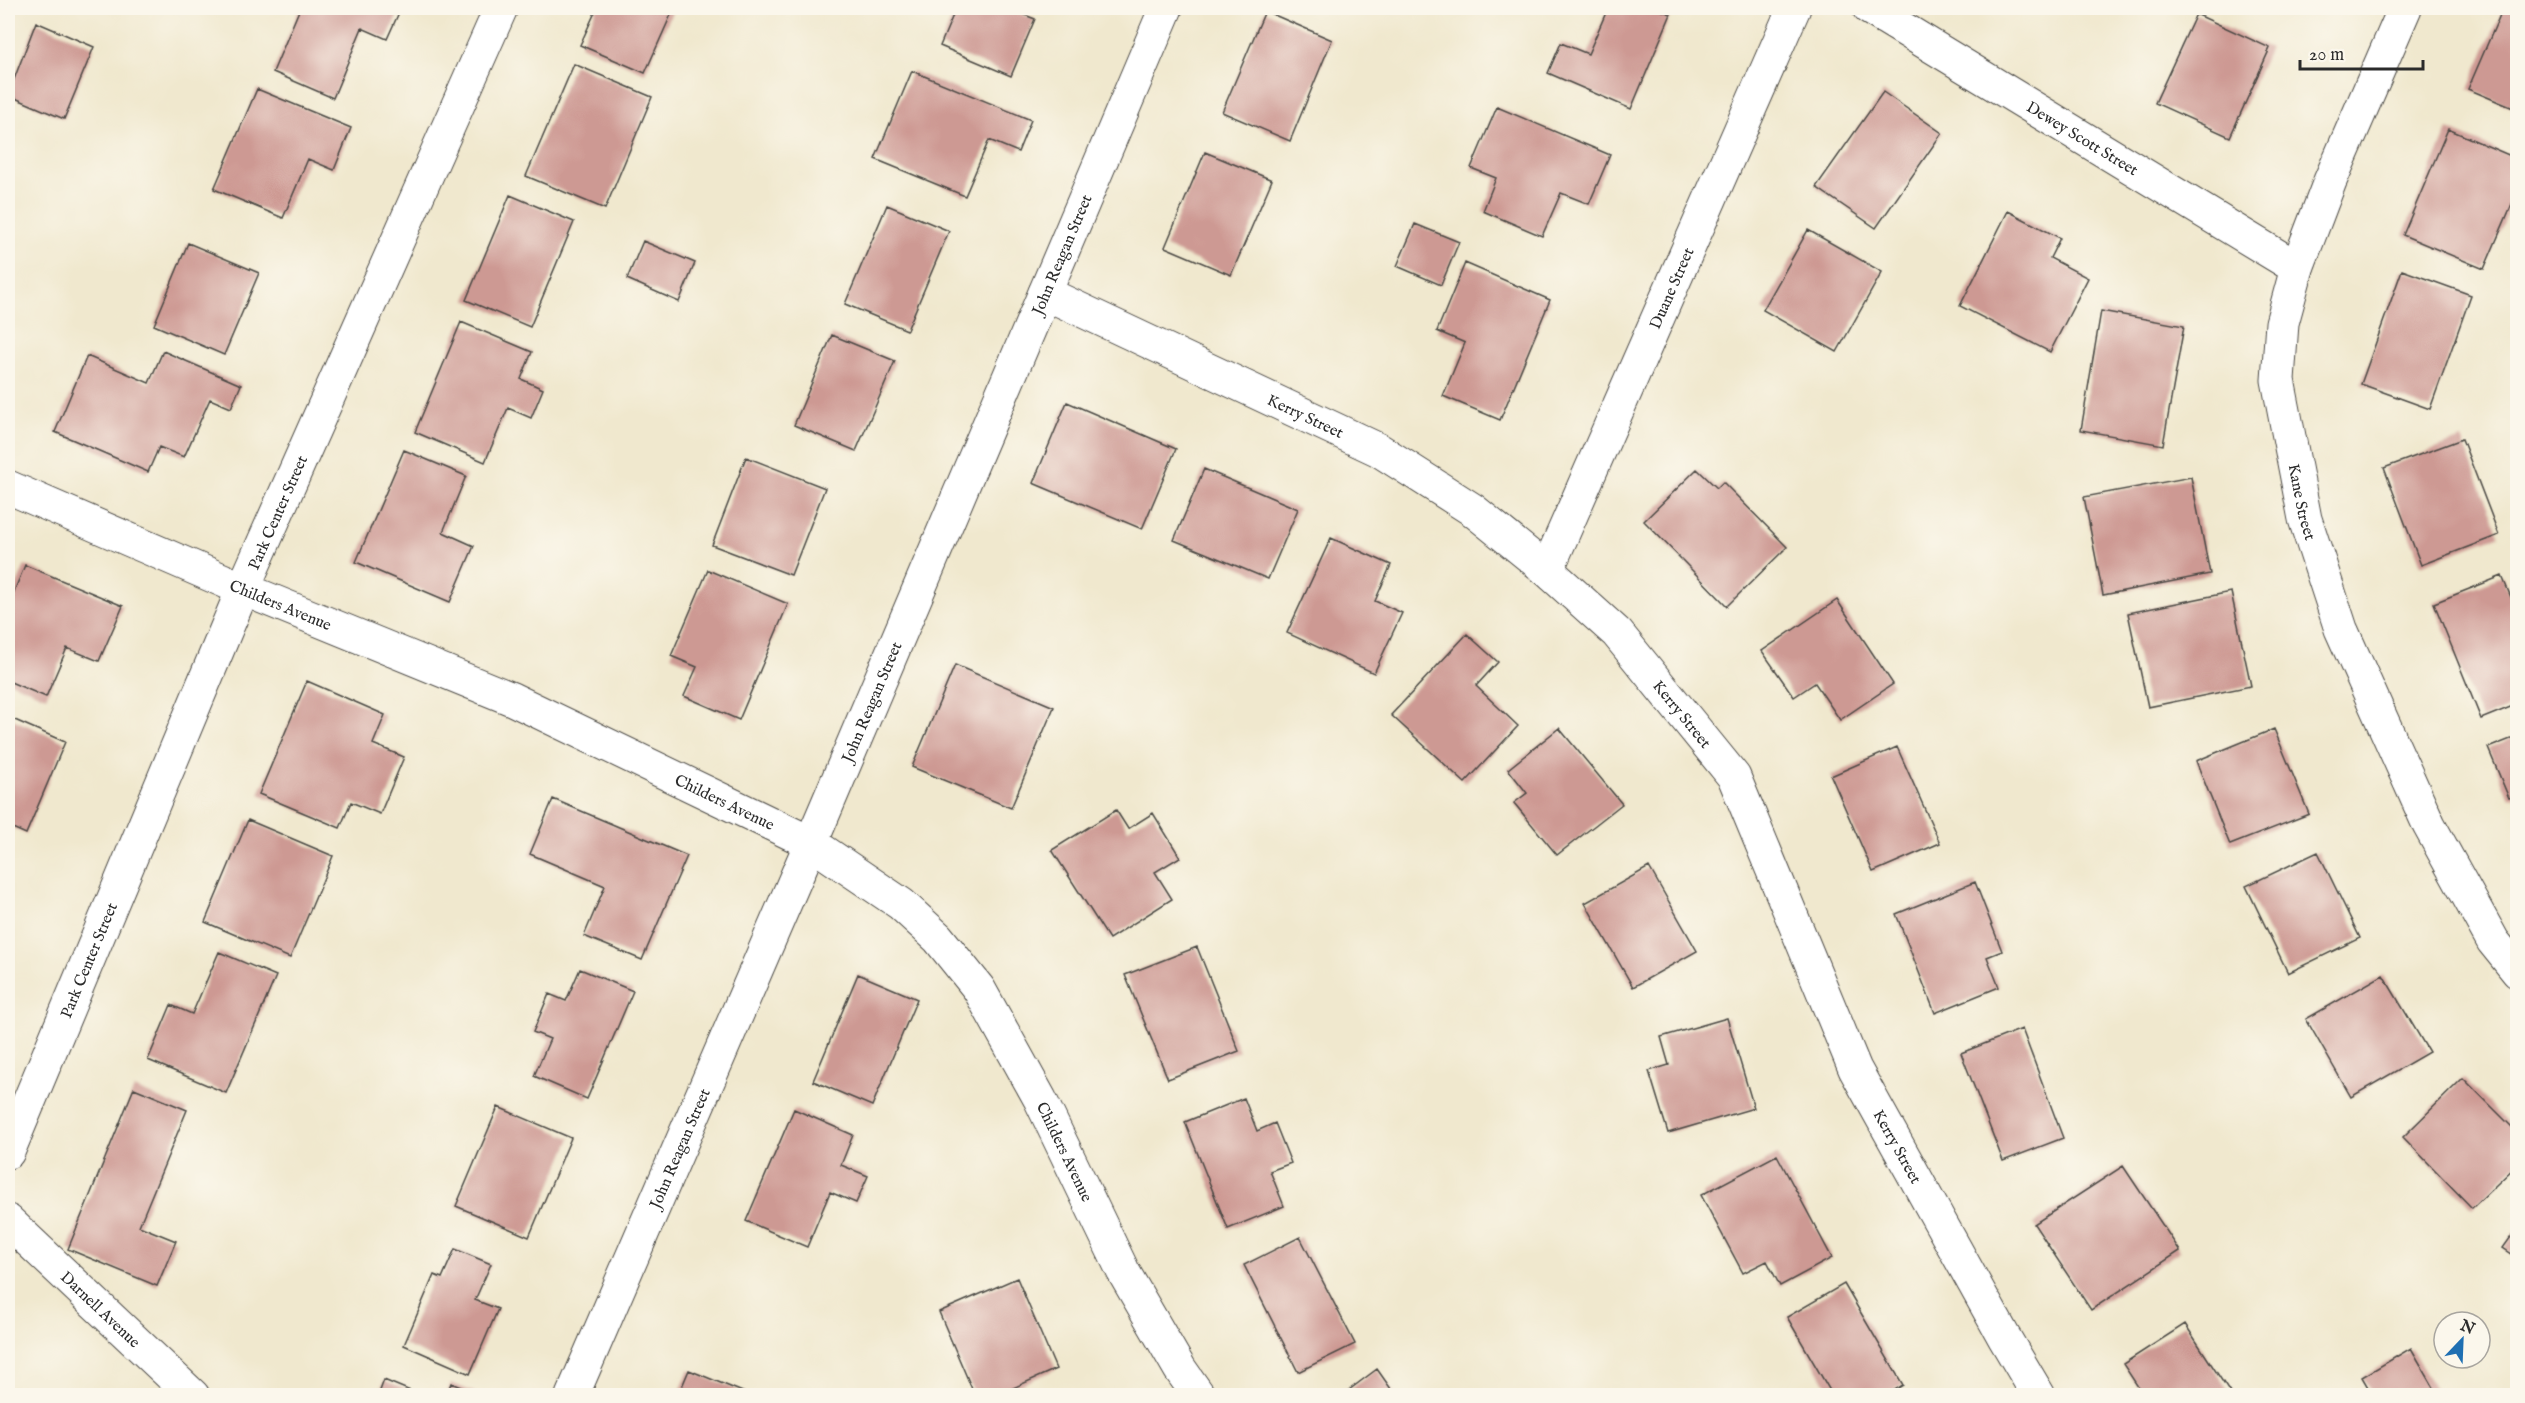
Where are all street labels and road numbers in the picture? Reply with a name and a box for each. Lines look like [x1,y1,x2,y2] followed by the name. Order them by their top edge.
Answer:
[2022,98,2142,181] street label: Dewey Scott Street
[1028,191,1098,320] street label: John Reagan Street
[1646,244,1700,333] street label: Duane Street
[1264,391,1347,444] street label: Kerry Street
[245,452,313,573] street label: Park Center Street
[2283,462,2319,544] street label: Kane Street
[226,576,334,636] street label: Childers Avenue
[838,639,908,768] street label: John Reagan Street
[1647,677,1715,753] street label: Kerry Street
[671,771,777,836] street label: Childers Avenue
[57,900,123,1022] street label: Park Center Street
[645,1085,716,1214] street label: John Reagan Street
[1031,1099,1096,1205] street label: Childers Avenue
[1868,1107,1925,1188] street label: Kerry Street
[55,1268,144,1353] street label: Darnell Avenue

